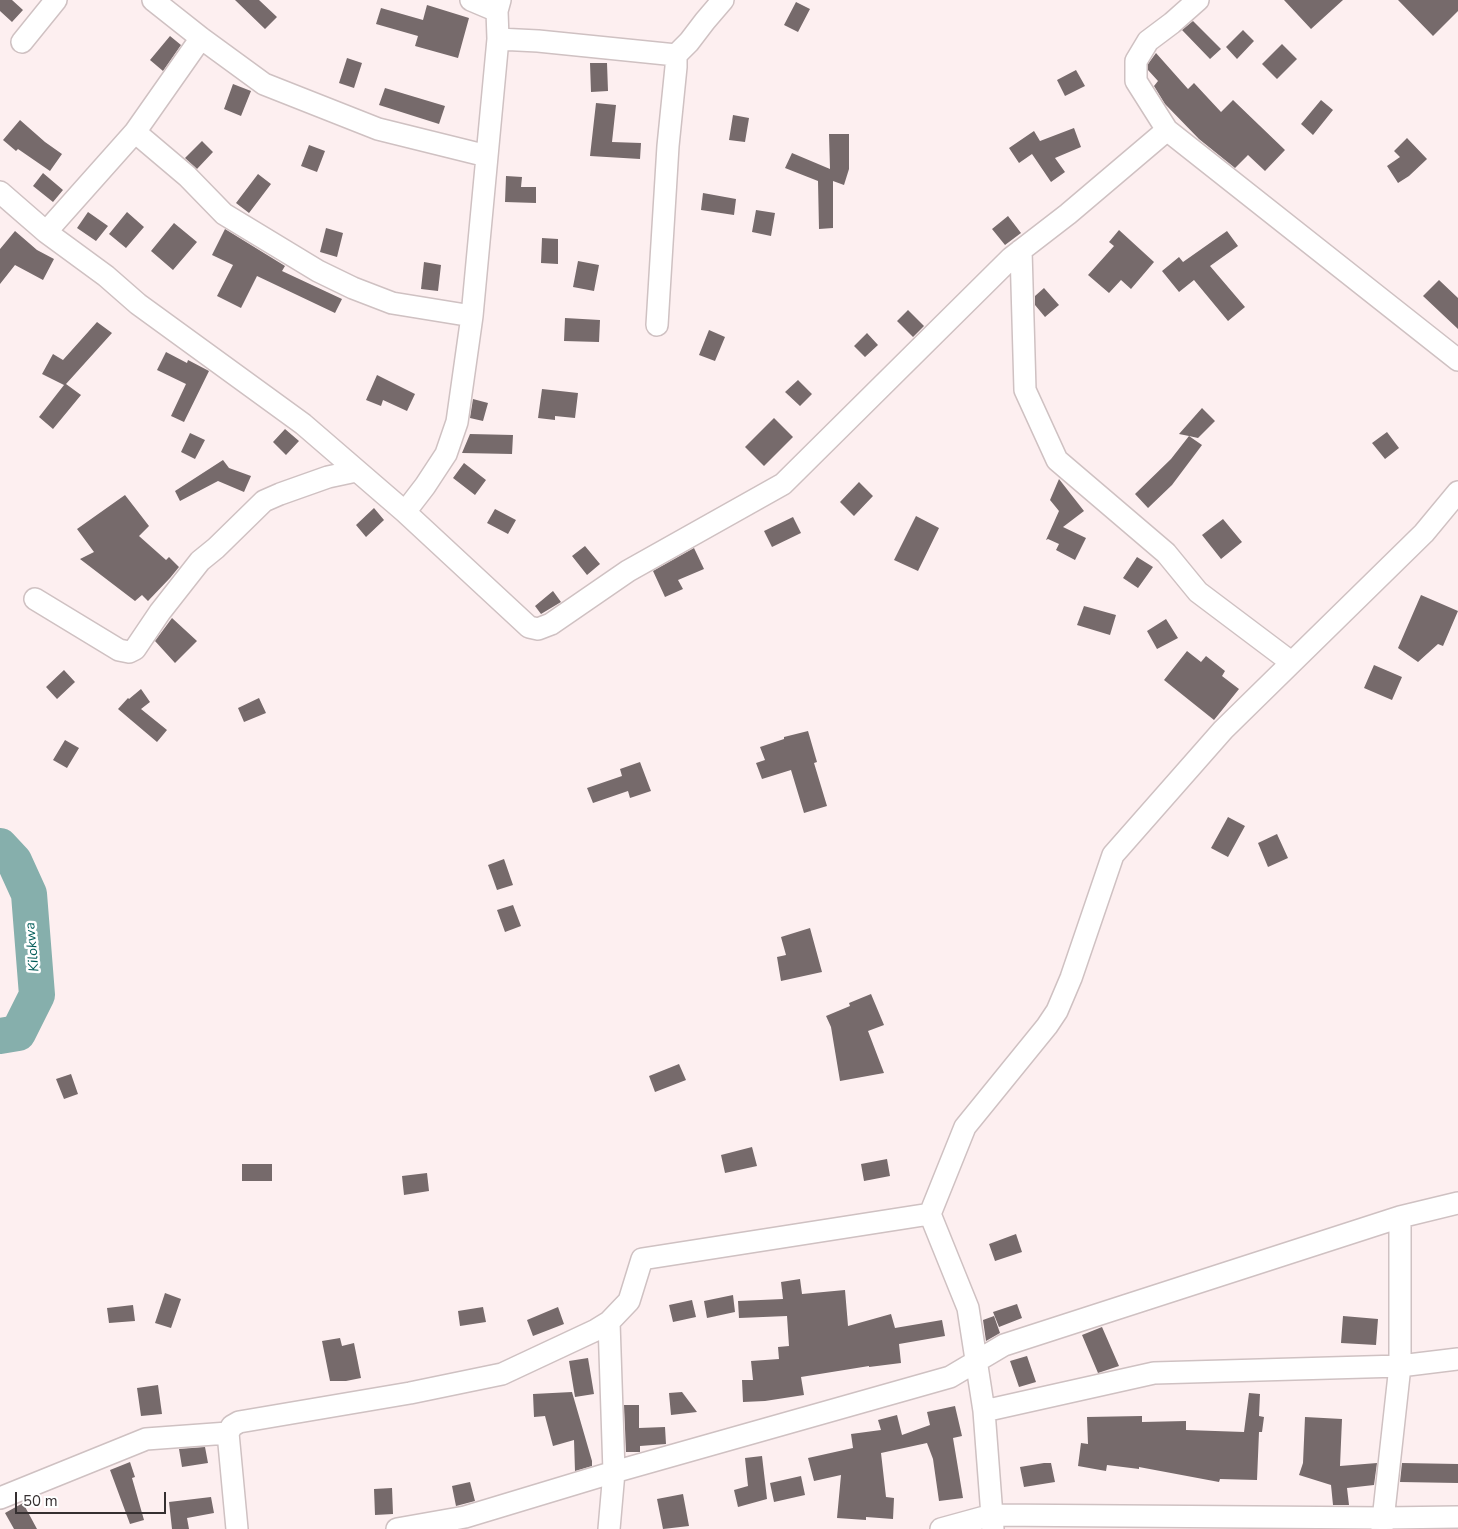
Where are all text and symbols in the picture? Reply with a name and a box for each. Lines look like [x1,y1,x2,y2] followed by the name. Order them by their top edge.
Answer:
[22,922,44,972] water label: Kilokwa
[18,1482,169,1514] scale bar
[23,1491,58,1511] text: 50 m

